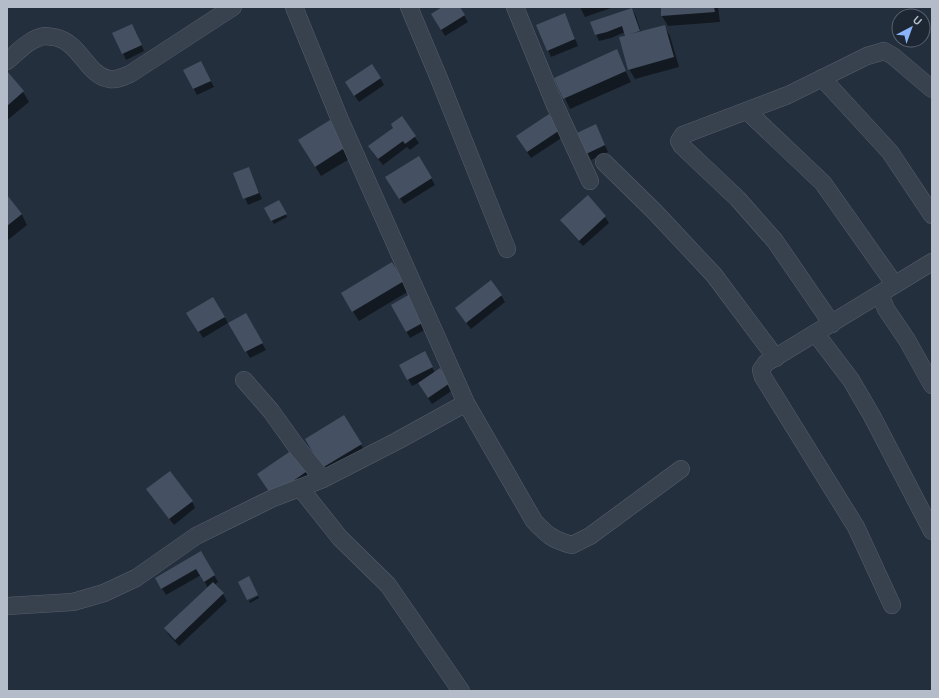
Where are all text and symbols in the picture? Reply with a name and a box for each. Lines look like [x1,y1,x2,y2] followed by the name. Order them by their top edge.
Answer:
[891,8,931,48] north arrow
[910,13,925,28] text: U

